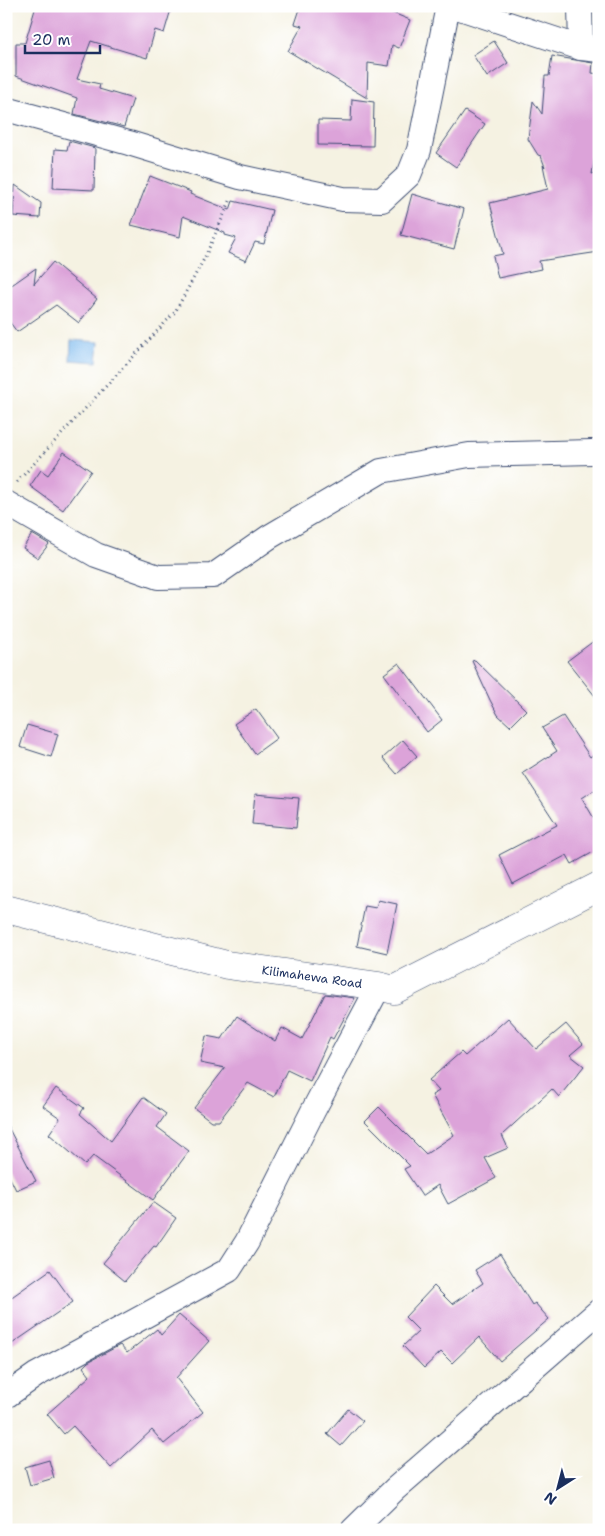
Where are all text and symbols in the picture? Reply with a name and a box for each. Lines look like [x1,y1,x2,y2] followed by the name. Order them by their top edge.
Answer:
[25,22,100,54] scale bar
[32,30,71,50] text: 20 m
[261,962,364,992] street label: Kilimahewa Road
[532,1464,582,1514] north arrow
[541,1488,560,1509] text: N

